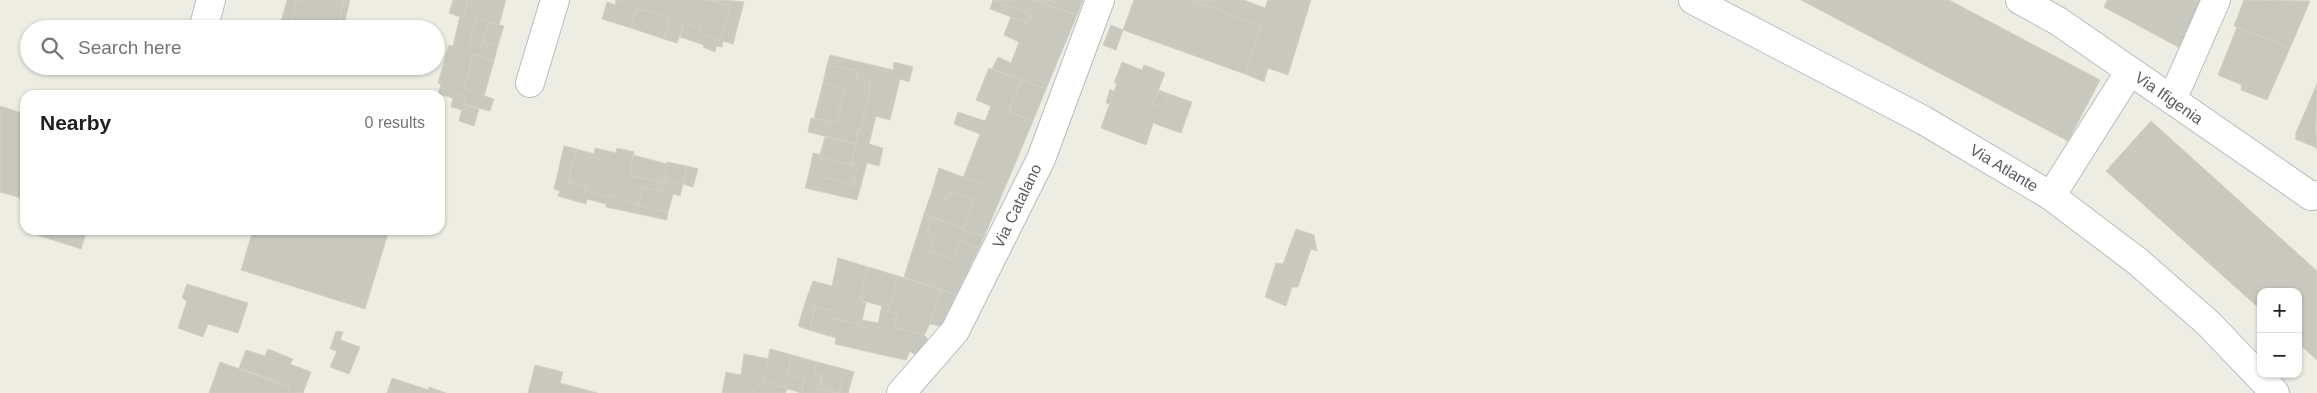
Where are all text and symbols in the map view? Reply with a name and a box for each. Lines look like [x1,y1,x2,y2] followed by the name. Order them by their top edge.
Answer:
[20,20,445,75] search box
[38,34,66,62] icon: search
[78,37,182,58] text: Search here
[2132,68,2206,128] street label: Via Ifigenia
[40,111,111,134] text: Nearby
[365,114,425,131] text: 0 results
[1967,141,2041,195] street label: Via Atlante
[989,161,1045,251] street label: Via Catalano
[2257,288,2302,378] map controls
[2257,288,2302,333] button: +
[2257,333,2302,378] button: −

